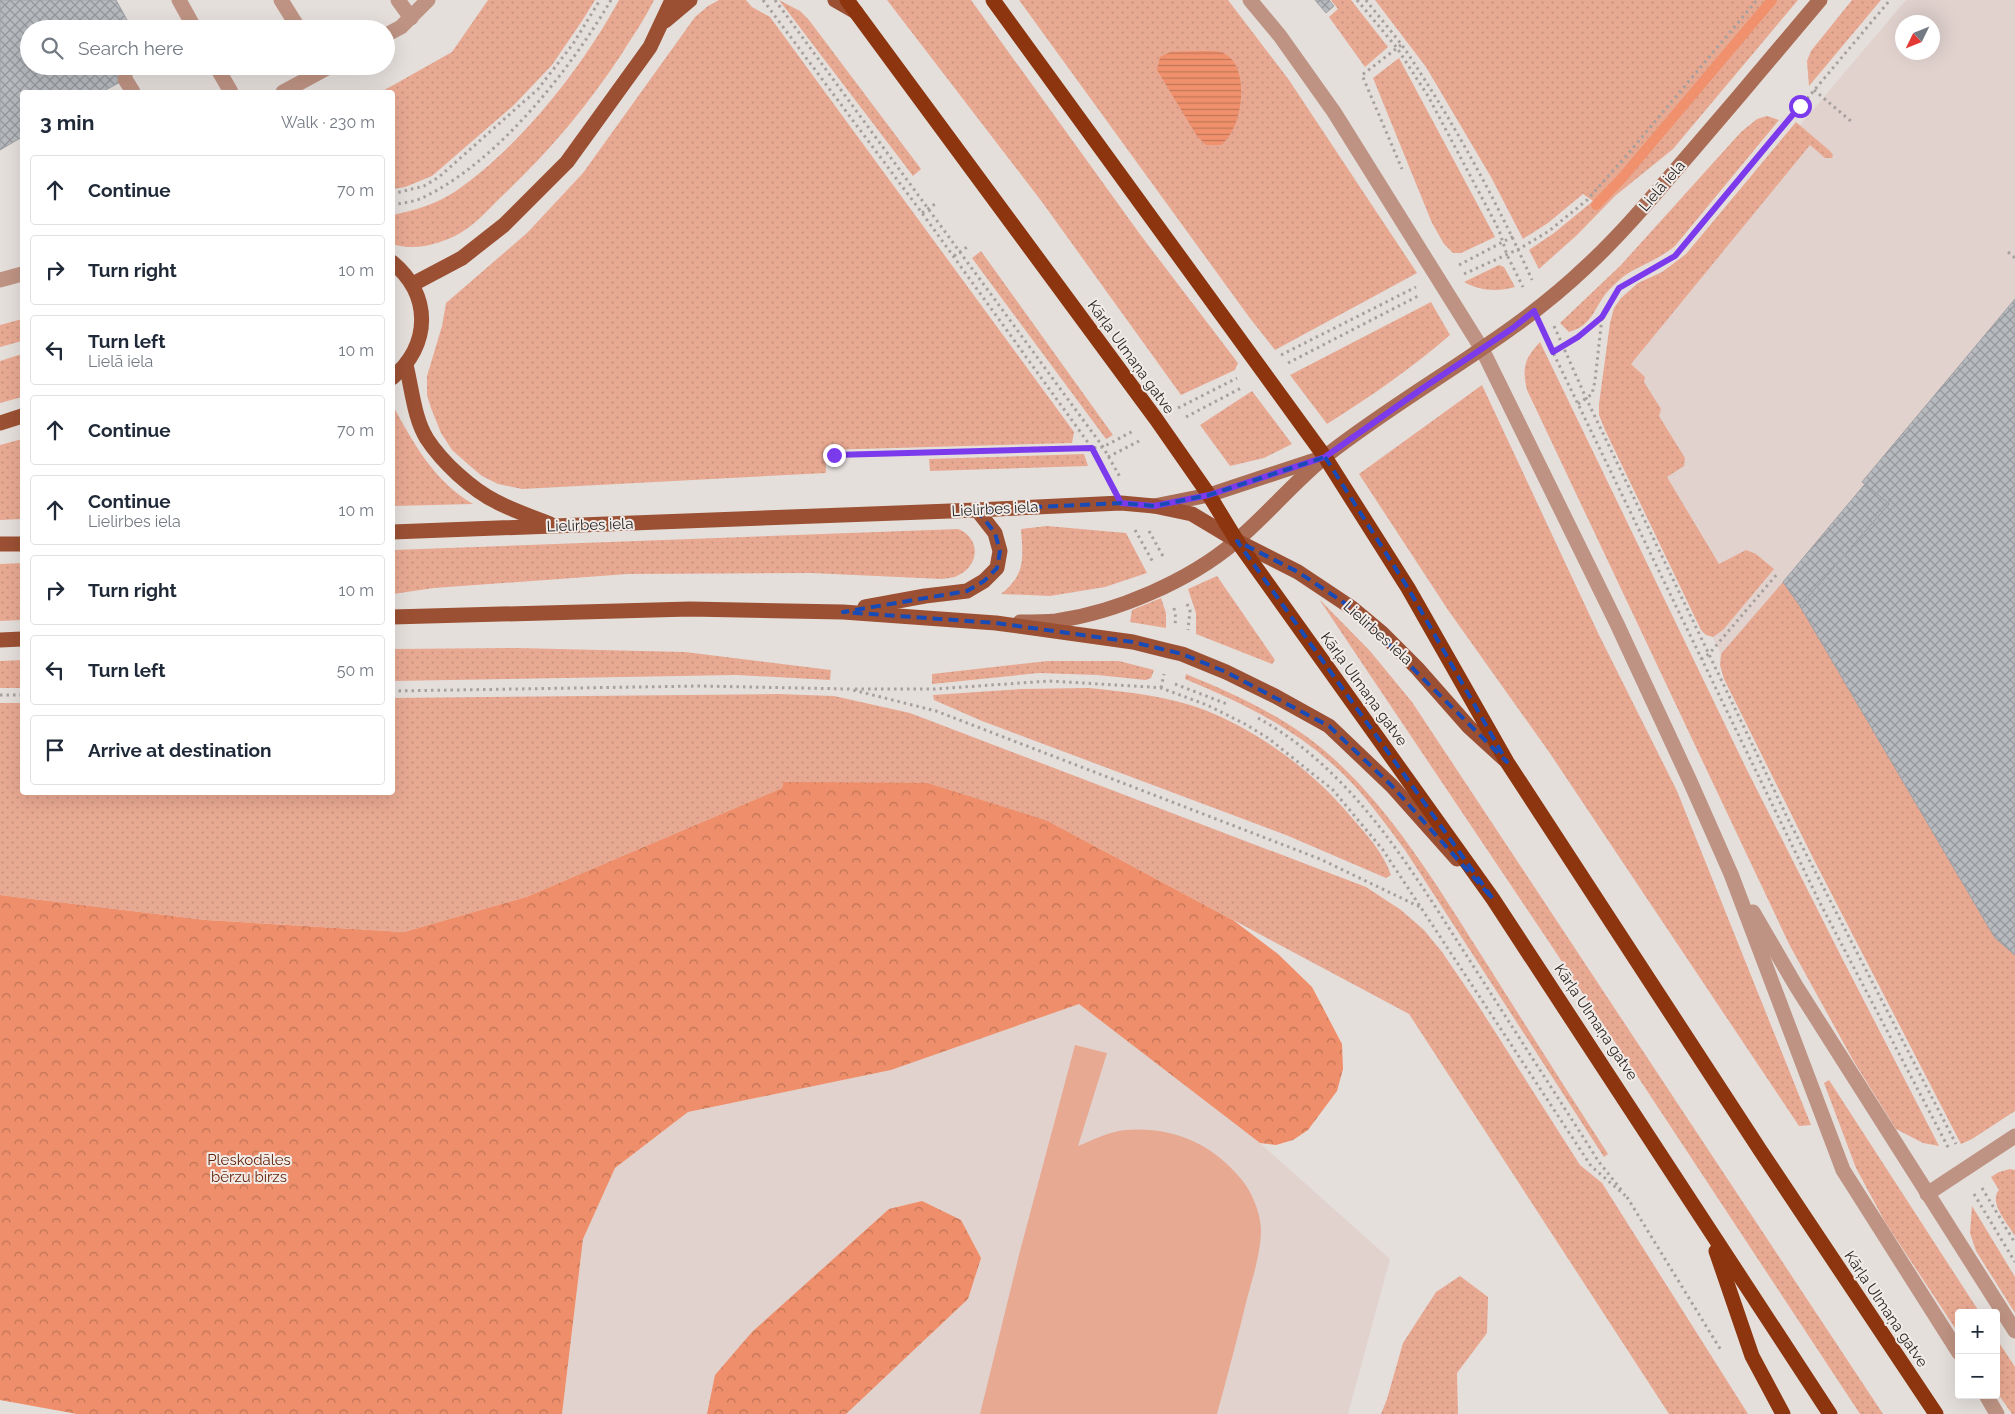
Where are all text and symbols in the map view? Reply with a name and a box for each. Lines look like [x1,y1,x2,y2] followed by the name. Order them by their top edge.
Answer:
[1895,15,1940,60] north arrow
[20,20,395,75] search box
[38,34,66,62] icon: search
[78,37,184,59] text: Search here
[1789,95,1812,118] route start
[40,110,94,135] text: 3 min
[281,113,375,132] text: Walk · 230 m
[1635,157,1689,215] street label: Lielā iela
[41,176,69,204] icon: ahead
[88,179,171,201] text: Continue
[337,181,374,200] text: 70 m
[41,256,69,284] icon: right
[88,259,177,281] text: Turn right
[339,261,374,280] text: 10 m
[1084,297,1178,418] street label: Kārļa Ulmaņa gatve
[88,330,165,352] text: Turn left
[41,336,69,364] icon: left
[339,341,374,360] text: 10 m
[88,352,153,371] text: Lielā iela
[41,416,69,444] icon: ahead
[88,419,171,441] text: Continue
[337,421,374,440] text: 70 m
[823,444,846,467] route end
[88,490,171,512] text: Continue
[41,496,69,524] icon: ahead
[951,498,1039,520] street label: Lielirbes iela
[339,501,374,520] text: 10 m
[88,512,181,531] text: Lielirbes iela
[546,514,634,536] street label: Lielirbes iela
[41,576,69,604] icon: right
[88,579,177,601] text: Turn right
[339,581,374,600] text: 10 m
[1340,597,1416,669] street label: Lielirbes iela
[1317,629,1411,750] street label: Kārļa Ulmaņa gatve
[41,656,69,684] icon: left
[88,659,165,681] text: Turn left
[337,661,374,680] text: 50 m
[41,736,69,764] icon: arrive
[88,739,272,761] text: Arrive at destination
[1550,961,1642,1084] street label: Kārļa Ulmaņa gatve
[207,1151,291,1186] park label: Pleskodāles bērzu birzs
[1840,1248,1932,1371] street label: Kārļa Ulmaņa gatve
[1955,1309,2000,1399] map controls
[1955,1309,2000,1354] button: +
[1955,1354,2000,1399] button: −

